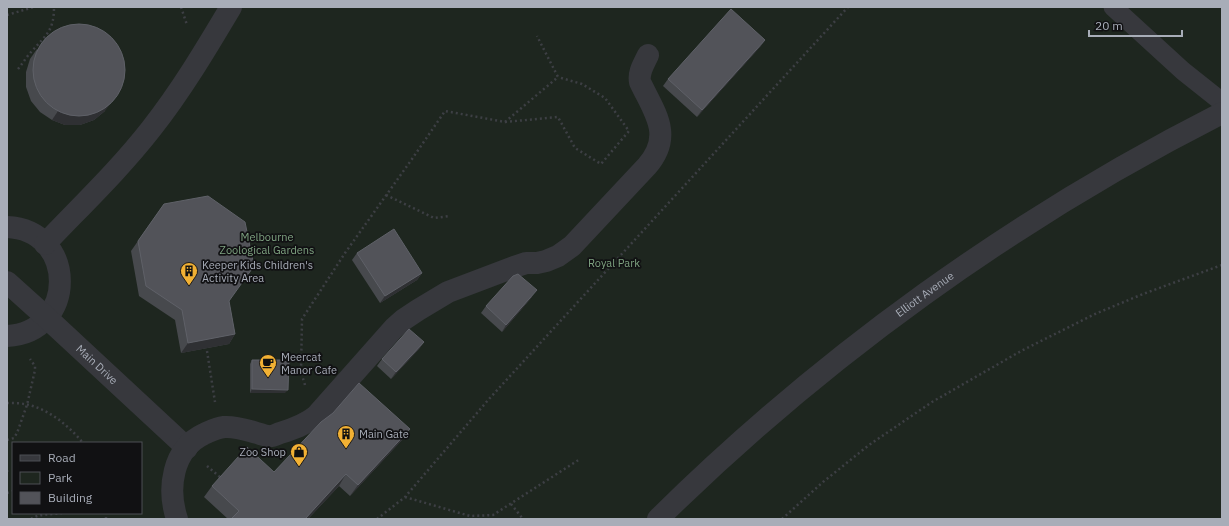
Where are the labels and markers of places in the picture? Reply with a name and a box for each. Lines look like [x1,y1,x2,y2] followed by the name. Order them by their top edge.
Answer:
[202,258,313,285] place label: Keeper Kids Children's Activity Area
[179,261,199,286] building icon: Keeper Kids Children's Activity Area
[281,350,337,377] place label: Meercat Manor Cafe
[258,353,278,378] cafe icon: Meercat Manor Cafe
[336,424,356,449] building icon: Main Gate
[359,427,409,441] place label: Main Gate
[289,442,309,467] shop icon: Zoo Shop
[240,445,286,459] place label: Zoo Shop

